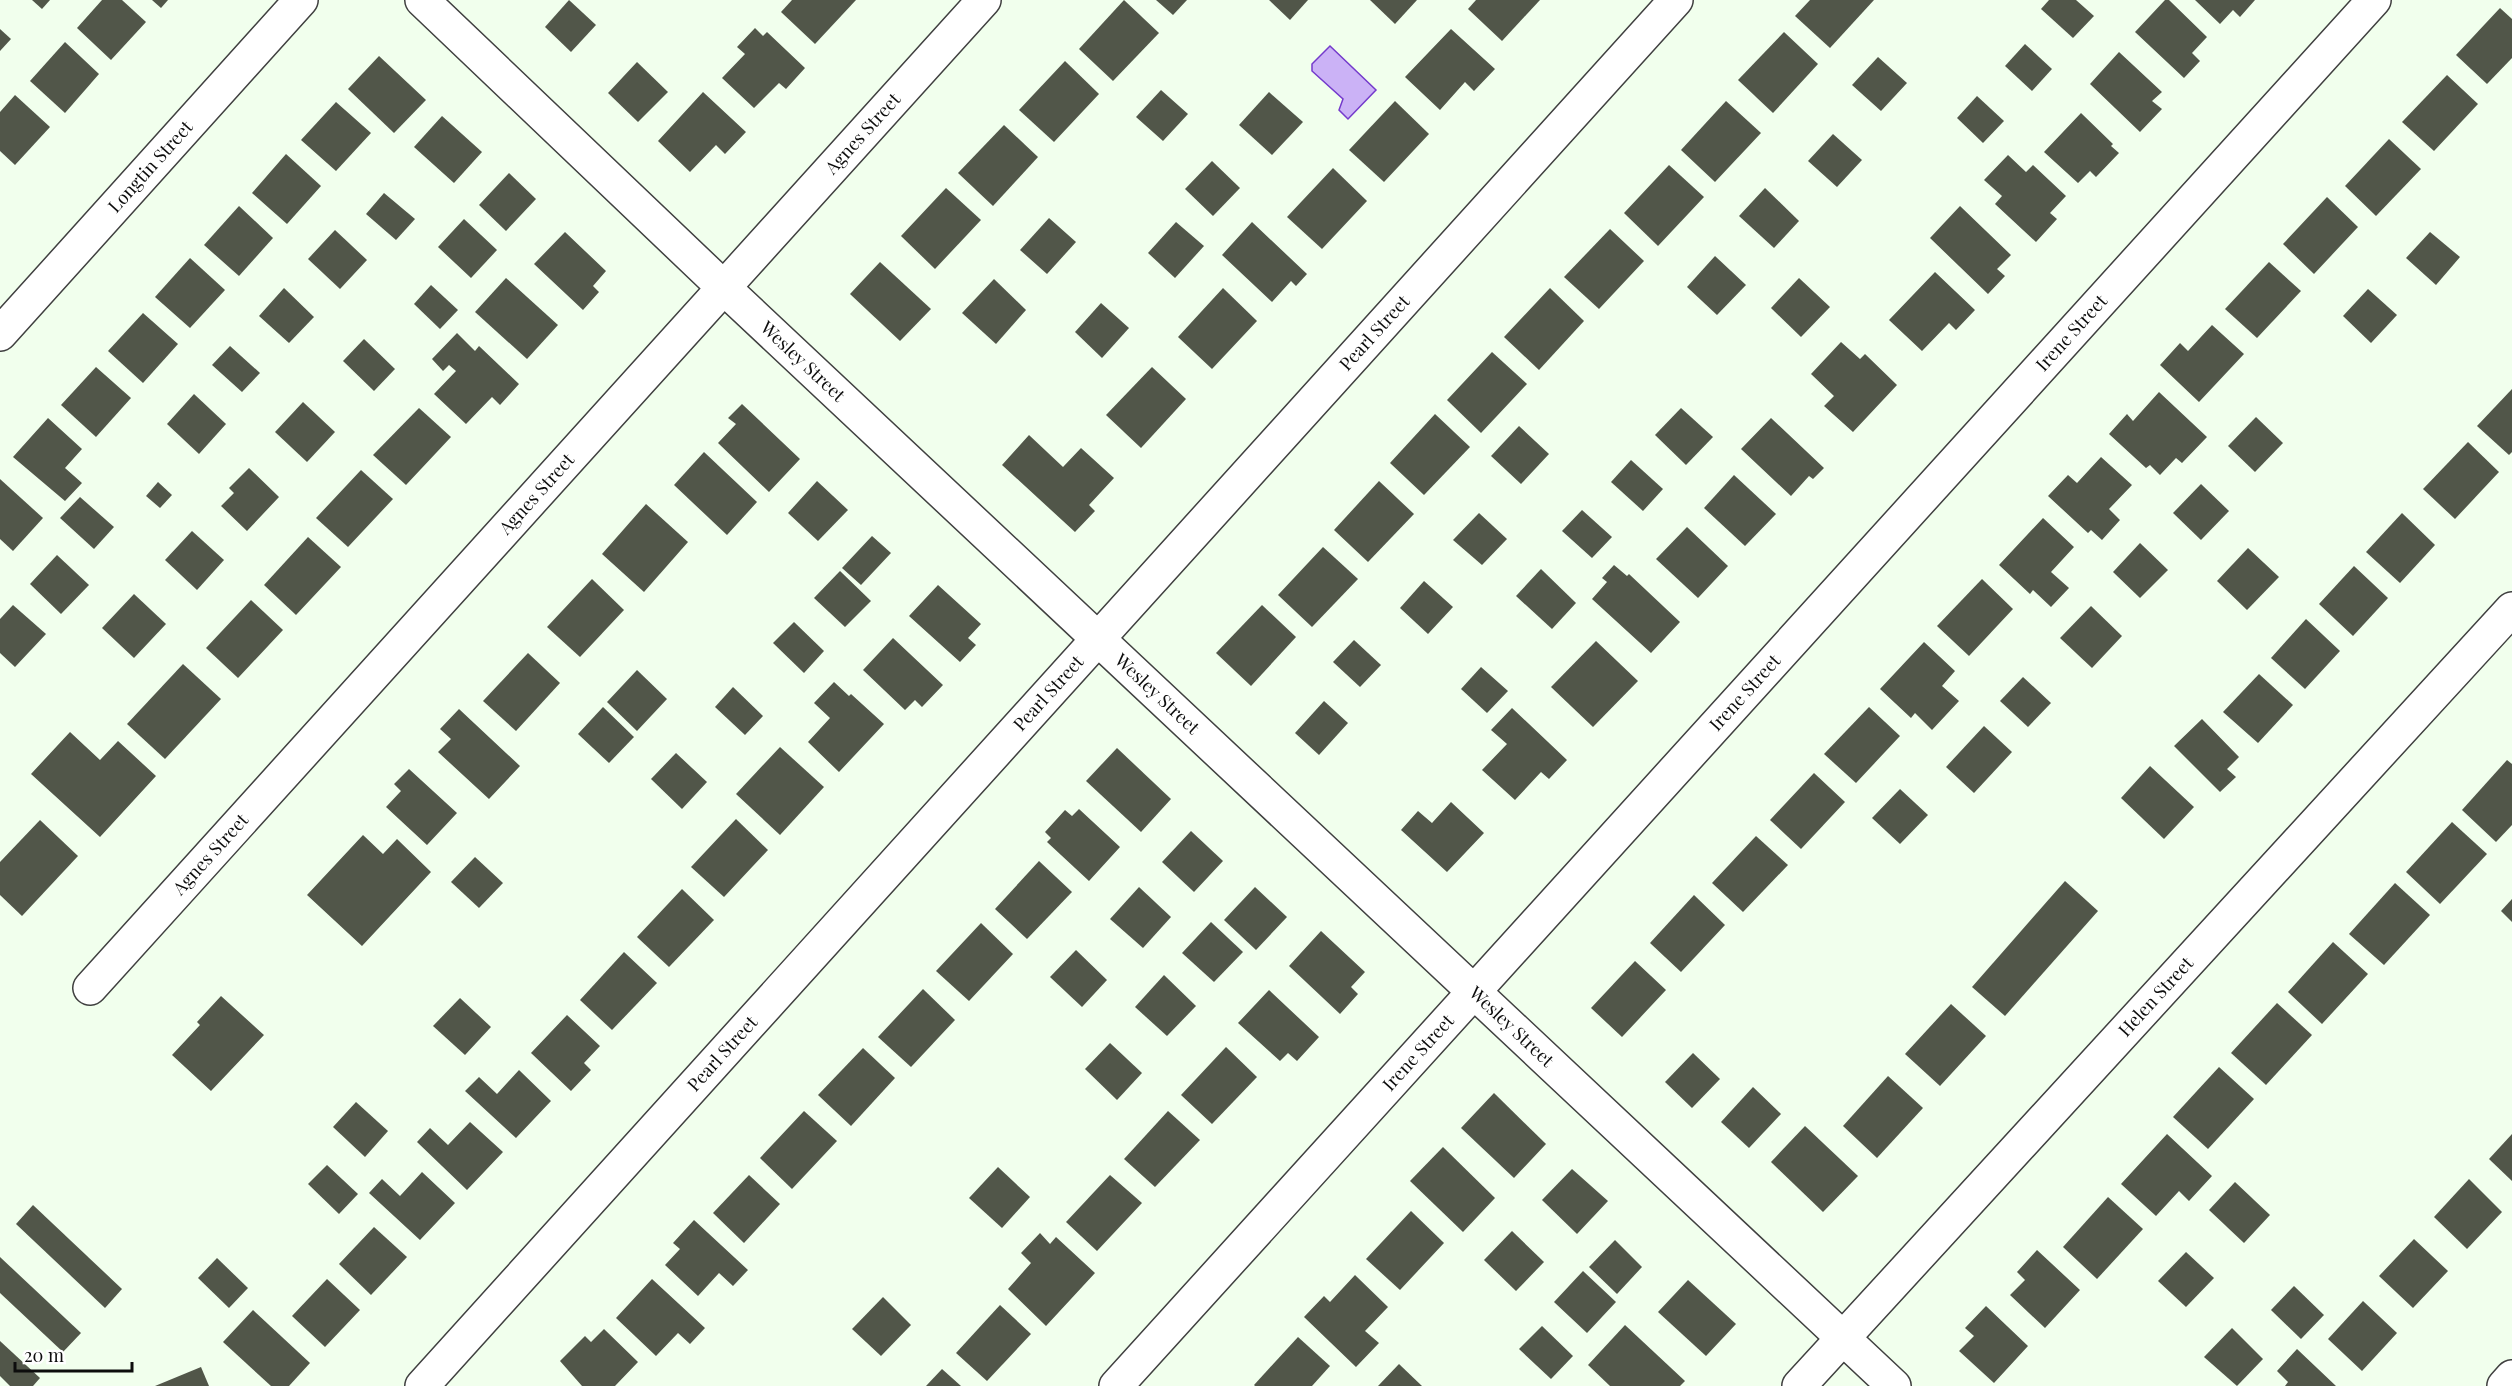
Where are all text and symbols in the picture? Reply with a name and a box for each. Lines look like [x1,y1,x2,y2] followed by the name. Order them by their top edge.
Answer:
[819,87,906,180] street label: Agnes Street
[102,115,198,217] street label: Longtin Street
[2030,288,2112,376] street label: Irene Street
[1333,289,1415,375] street label: Pearl Street
[755,315,851,407] street label: Wesley Street
[492,447,580,540] street label: Agnes Street
[1109,647,1206,740] street label: Wesley Street
[1703,648,1786,736] street label: Irene Street
[1007,649,1089,736] street label: Pearl Street
[166,808,253,900] street label: Agnes Street
[2113,951,2198,1041] street label: Helen Street
[1464,980,1560,1072] street label: Wesley Street
[1377,1008,1459,1096] street label: Irene Street
[681,1010,763,1096] street label: Pearl Street
[15,1335,132,1373] scale bar
[24,1343,64,1367] text: 20 m

